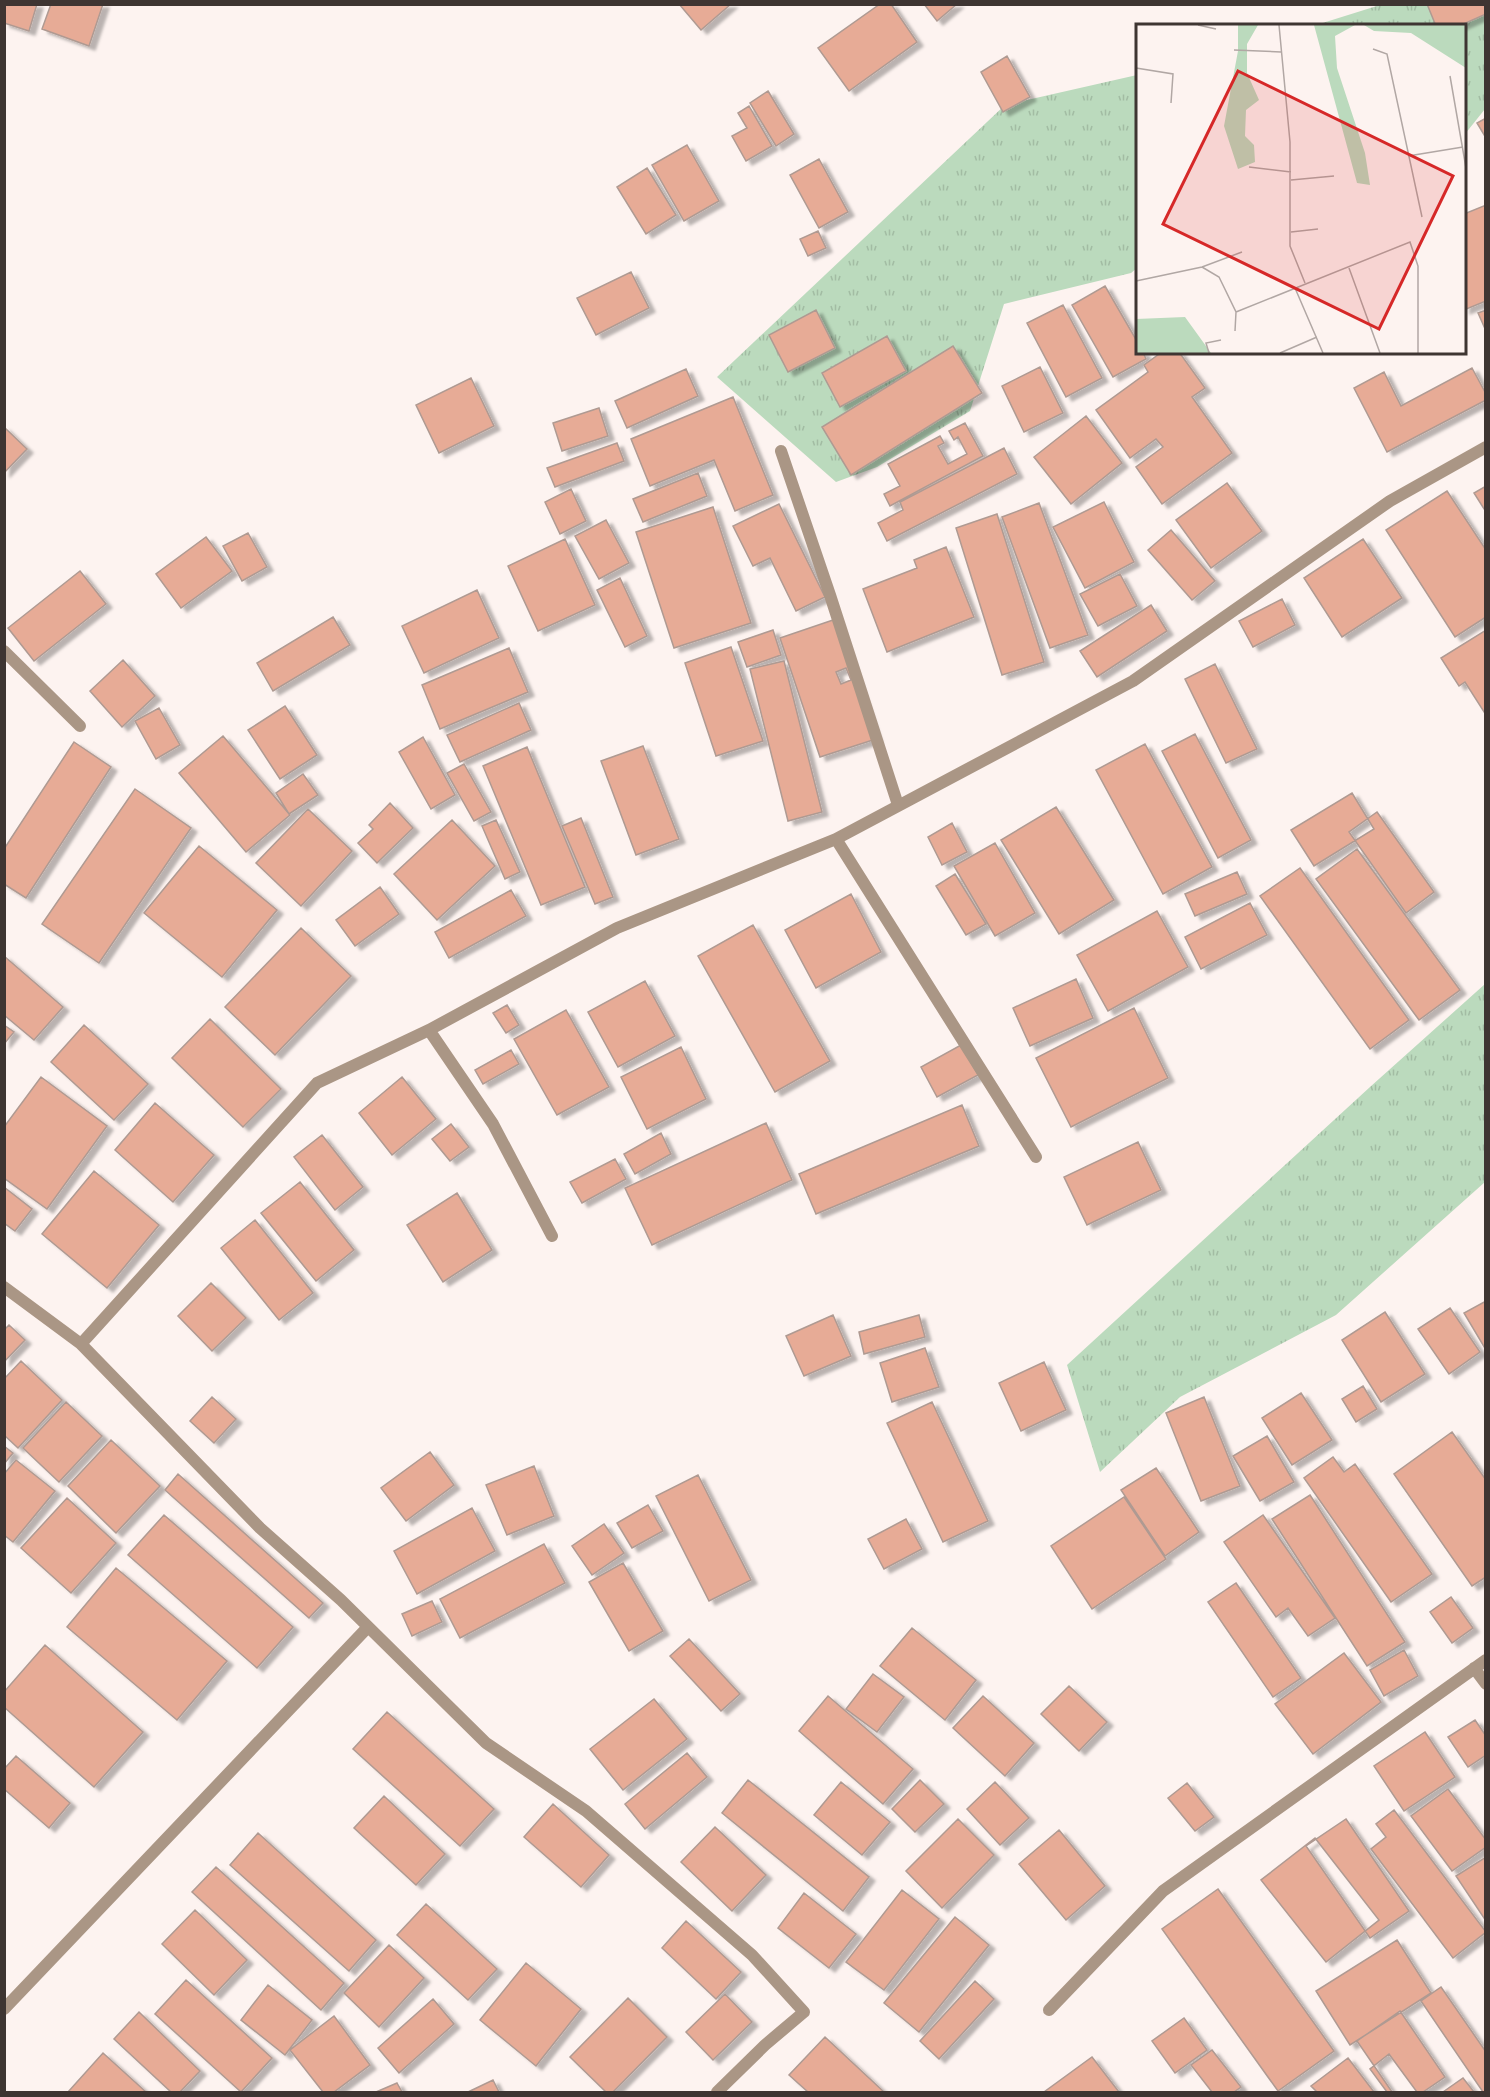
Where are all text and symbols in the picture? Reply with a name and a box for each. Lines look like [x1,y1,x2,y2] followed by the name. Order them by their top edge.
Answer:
[1136,24,1466,354] inset map

